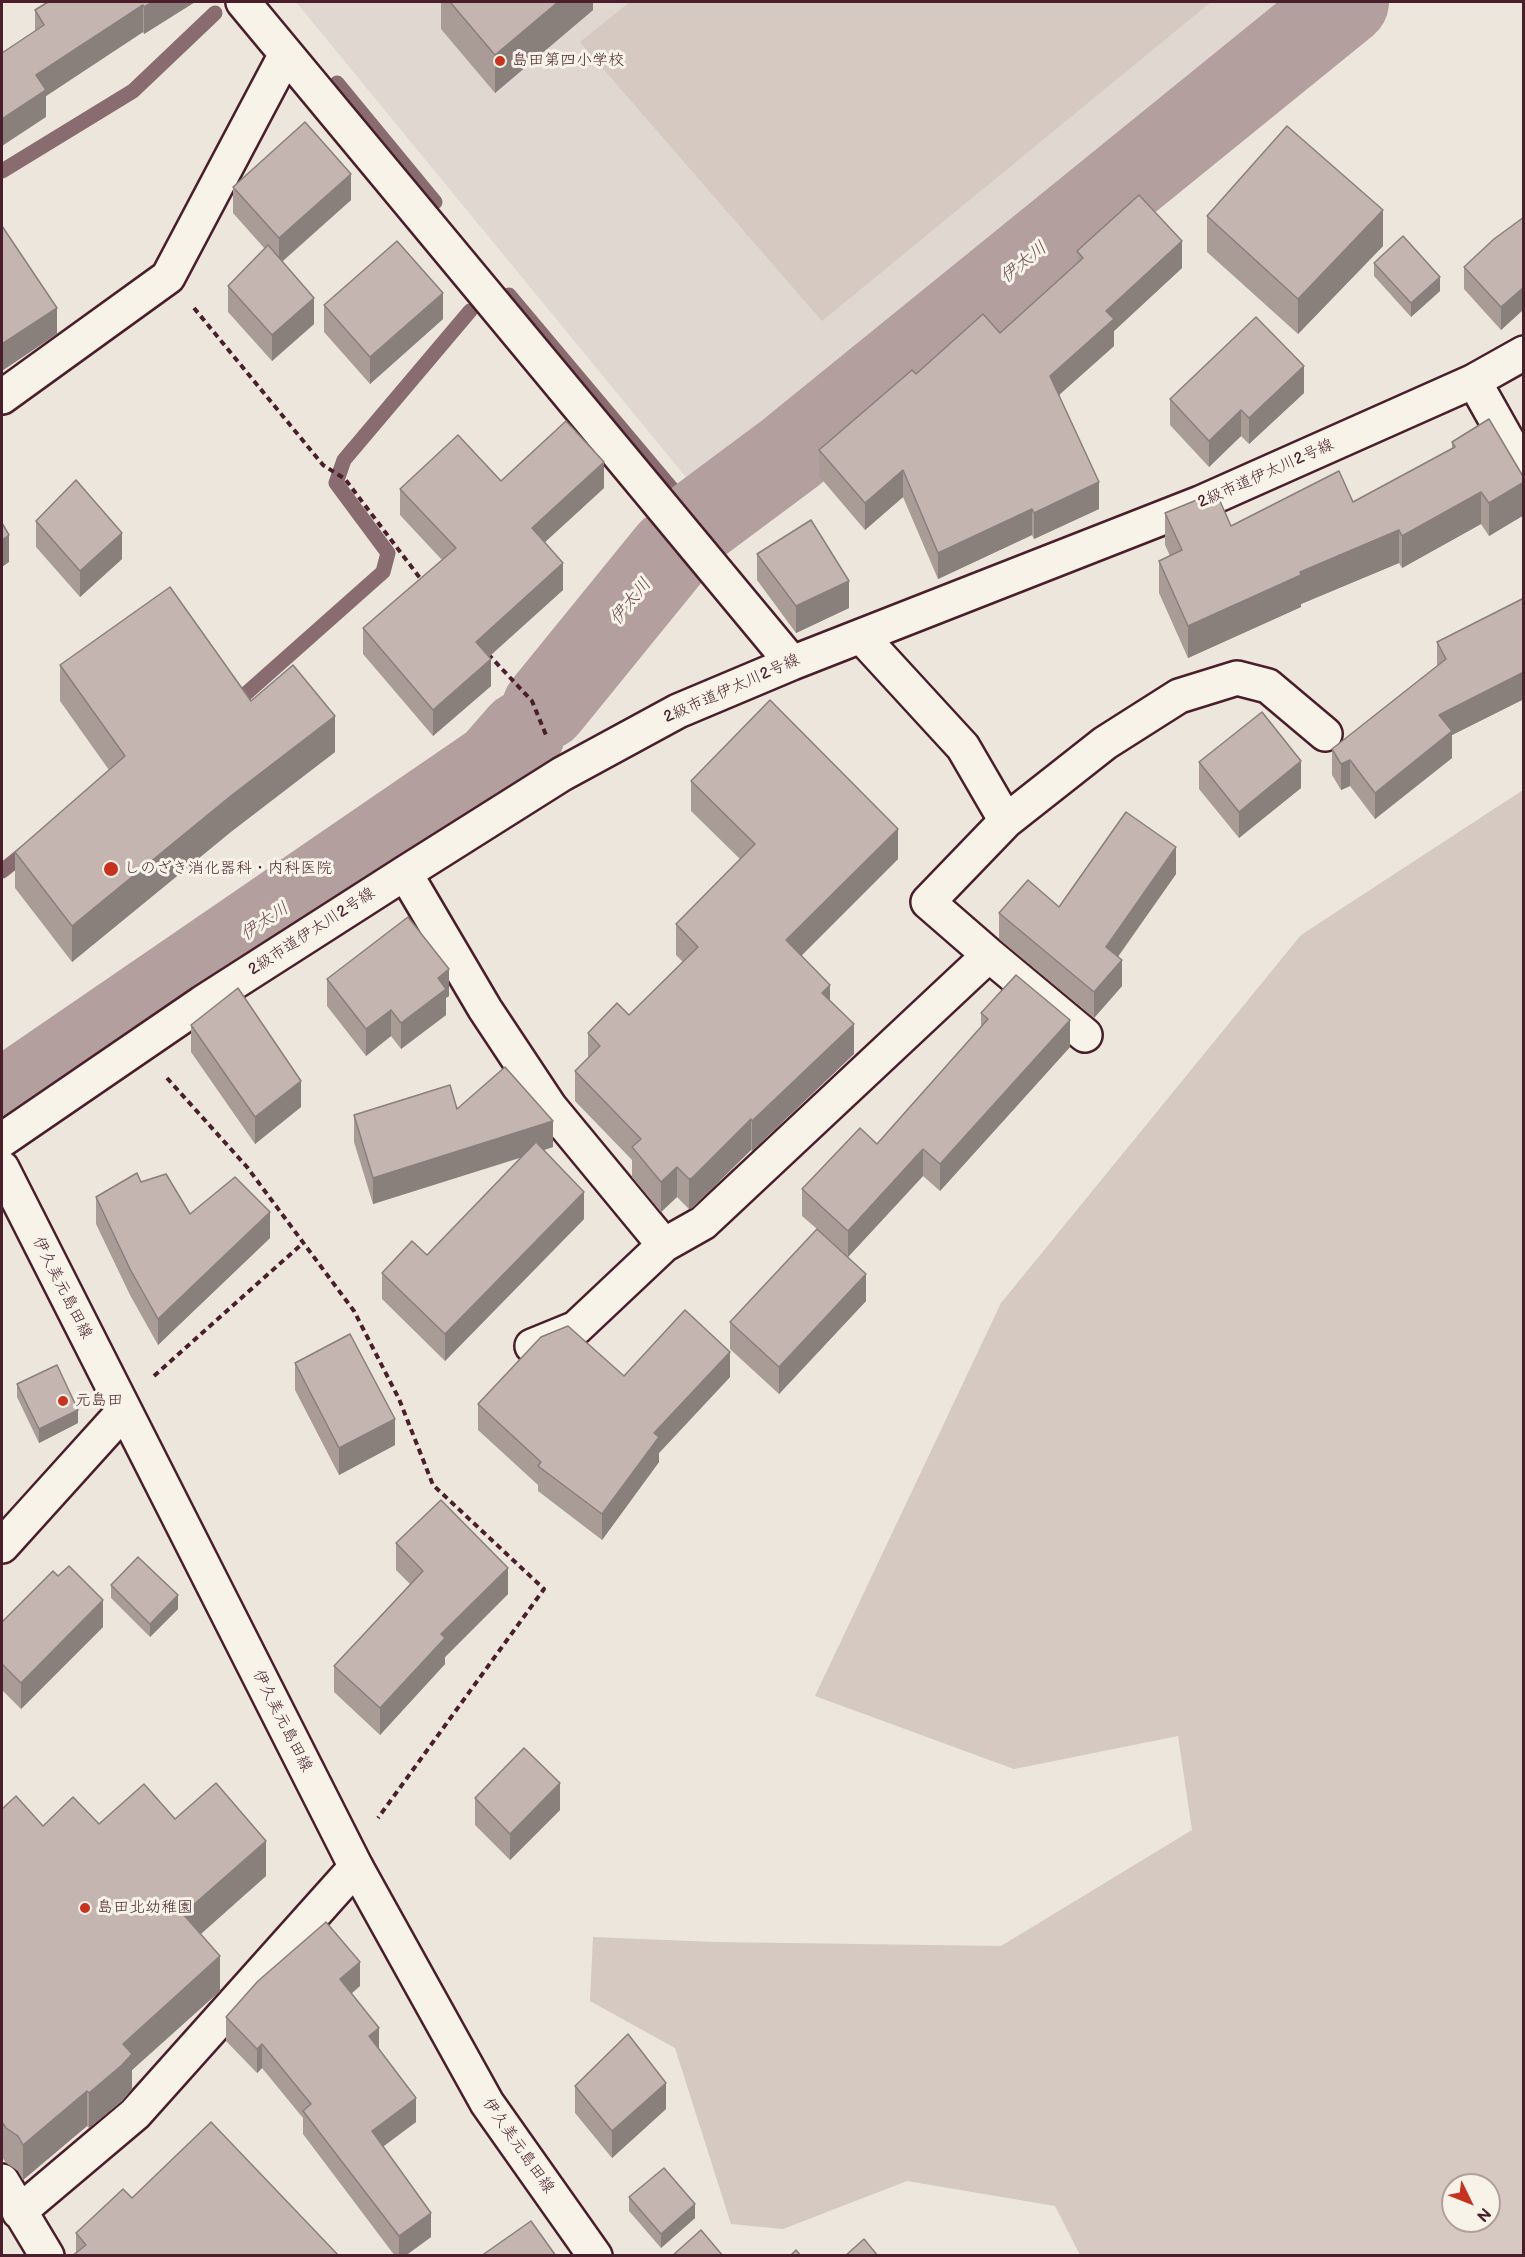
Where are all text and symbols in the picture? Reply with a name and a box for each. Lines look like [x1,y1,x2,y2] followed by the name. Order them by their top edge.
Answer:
[512,51,624,71] place label: 島田第四小学校
[493,54,507,68] marker: 島田第四小学校
[996,238,1052,288] water label: 伊太川
[1195,435,1337,513] street label: 2級市道伊太川2号線
[606,574,656,630] water label: 伊太川
[661,650,803,728] street label: 2級市道伊太川2号線
[124,859,332,879] place label: しのざき消化器科・内科医院
[102,860,120,878] marker: しのざき消化器科・内科医院
[245,884,379,980] street label: 2級市道伊太川2号線
[237,898,293,946] water label: 伊太川
[28,1234,96,1342] street label: 伊久美元島田線
[75,1391,123,1411] place label: 元島田
[56,1394,70,1408] marker: 元島田
[248,1667,316,1775] street label: 伊久美元島田線
[97,1898,193,1918] place label: 島田北幼稚園
[78,1901,92,1915] marker: 島田北幼稚園
[478,2095,558,2197] street label: 伊久美元島田線
[1441,2173,1501,2233] north arrow
[1472,2203,1494,2225] text: N

